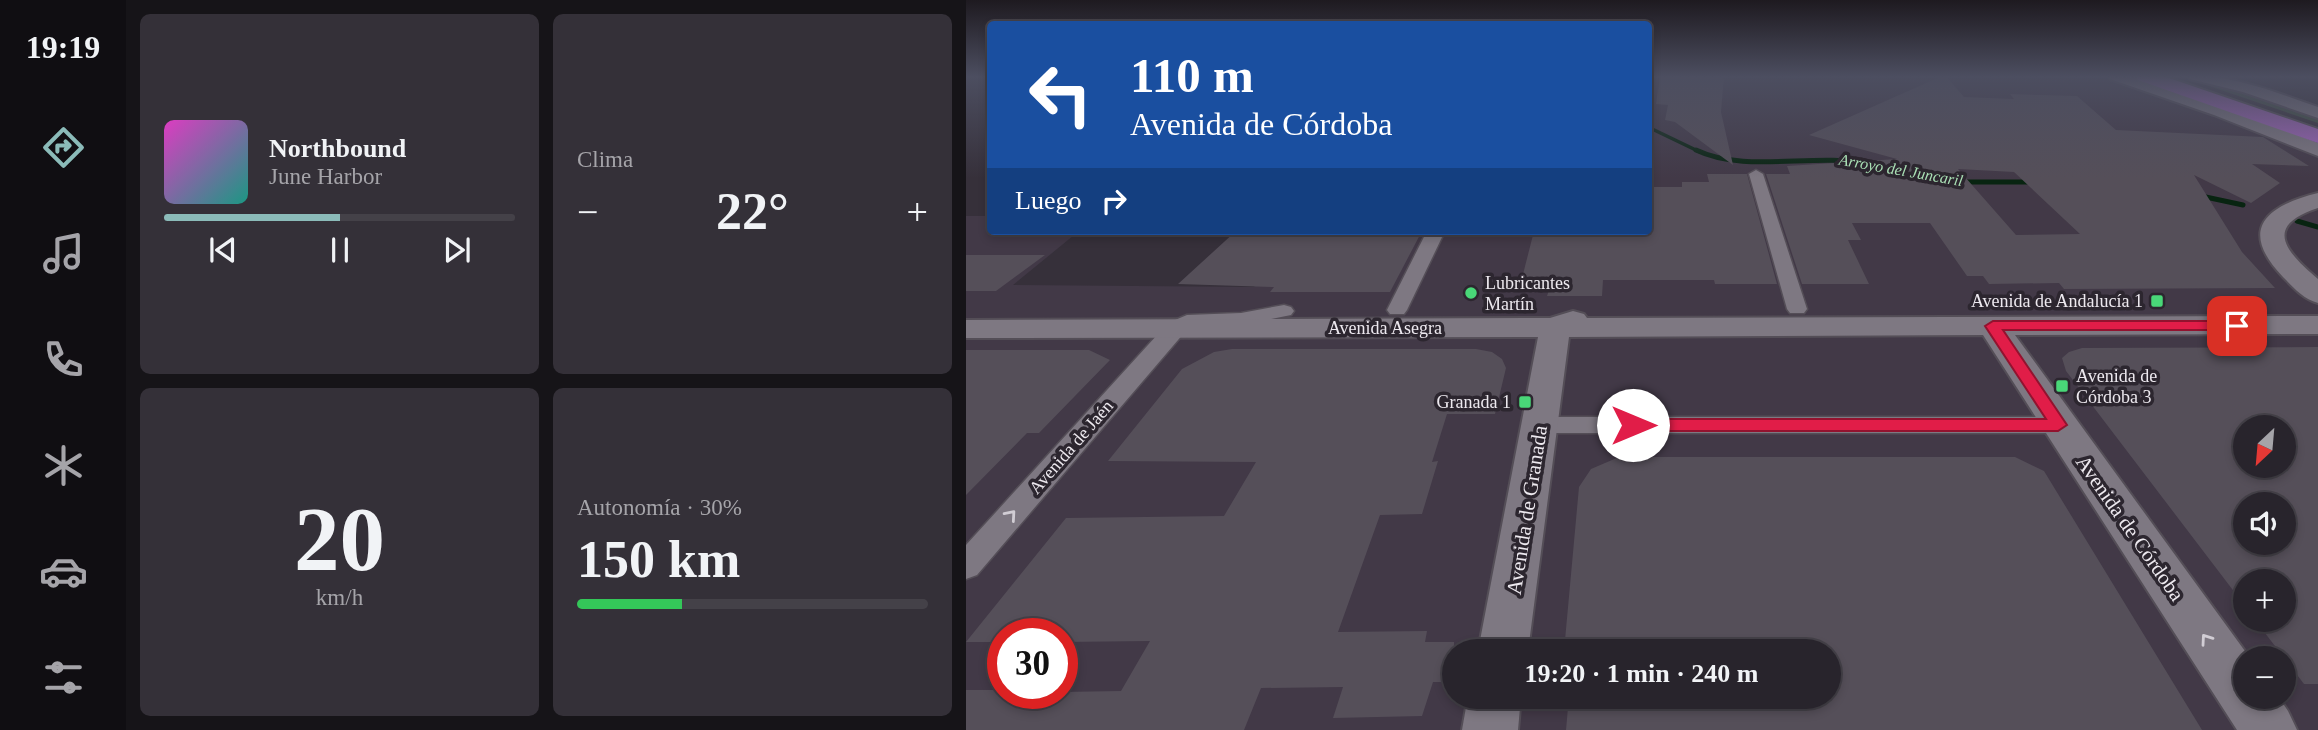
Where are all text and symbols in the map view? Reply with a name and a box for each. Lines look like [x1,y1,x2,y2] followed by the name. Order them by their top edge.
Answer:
[26,29,100,65] text: 19:19
[1130,48,1254,103] text: 110 m
[1015,49,1106,140] icon: left
[1130,106,1392,142] text: Avenida de Córdoba
[39,123,88,172] icon: directions
[269,134,406,163] text: Northbound
[577,147,633,172] text: Clima
[1837,151,1965,190] water label: Arroyo del Juncaril
[269,164,382,189] text: June Harbor
[1095,182,1133,220] icon: right
[716,183,789,240] text: 22°
[1015,186,1081,215] text: Luego
[577,191,598,233] text: −
[907,191,928,233] text: +
[39,229,88,278] icon: music
[204,231,242,269] icon: previous
[321,231,359,269] icon: pause
[438,231,476,269] icon: next
[1485,273,1570,314] place label: Lubricantes Martín
[1463,285,1479,301] marker: Lubricantes Martín
[1971,291,2143,311] place label: Avenida de Andalucía 1
[2149,293,2165,309] marker: Avenida de Andalucía 1
[2207,296,2267,356] pin
[2218,307,2256,345] icon: arrive
[1328,318,1442,338] street label: Avenida Asegra
[39,335,88,384] icon: phone
[2076,366,2157,407] place label: Avenida de Córdoba 3
[2054,378,2070,394] marker: Avenida de Córdoba 3
[1596,388,1670,462] position arrow
[1437,392,1511,412] place label: Granada 1
[1517,394,1533,410] marker: Granada 1
[1025,396,1117,498] street label: Avenida de Jaén
[2233,415,2296,478] north arrow
[2233,415,2296,709] map controls
[1502,423,1552,596] street label: Avenida de Granada
[39,441,88,490] icon: climate
[2071,451,2190,606] street label: Avenida de Córdoba
[294,489,385,590] text: 20
[2233,492,2296,555] button: sound
[577,495,742,520] text: Autonomía · 30%
[1003,510,1015,523] one-way arrow
[577,531,740,588] text: 150 km
[39,547,88,596] icon: car
[2233,569,2296,632] button: +
[316,585,363,610] text: km/h
[987,618,1078,709] speed limit sign: 30
[2202,634,2214,647] one-way arrow
[2233,646,2296,709] button: −
[39,653,88,702] icon: filters
[1525,659,1759,688] text: 19:20 · 1 min · 240 m

